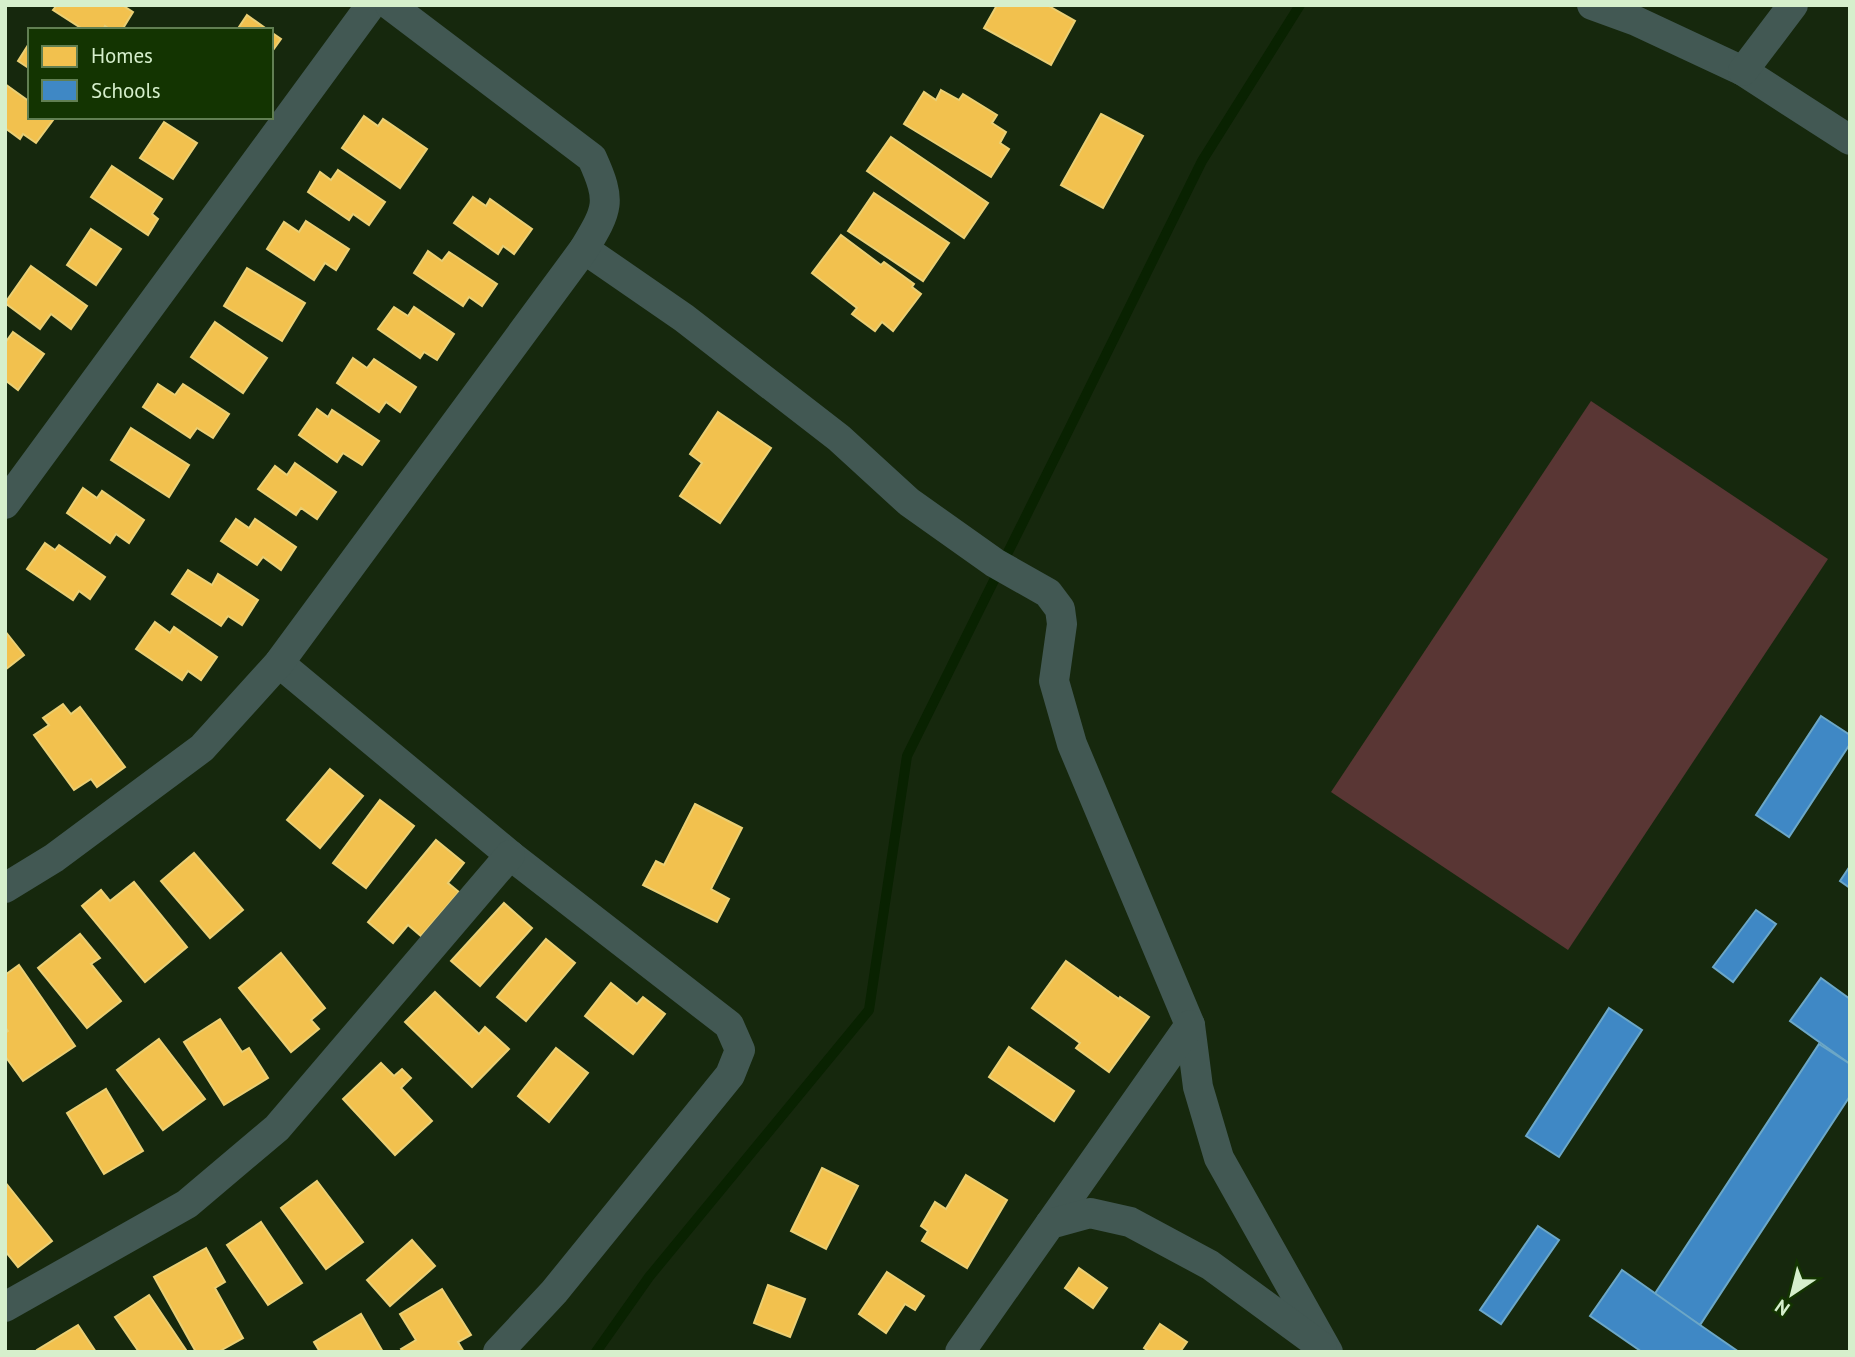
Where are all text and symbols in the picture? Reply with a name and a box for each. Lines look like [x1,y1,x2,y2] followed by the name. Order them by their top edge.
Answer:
[28,28,273,119] legend
[91,42,153,69] text: Homes
[91,77,161,104] text: Schools
[1757,1259,1827,1329] north arrow
[1770,1295,1794,1321] text: N

